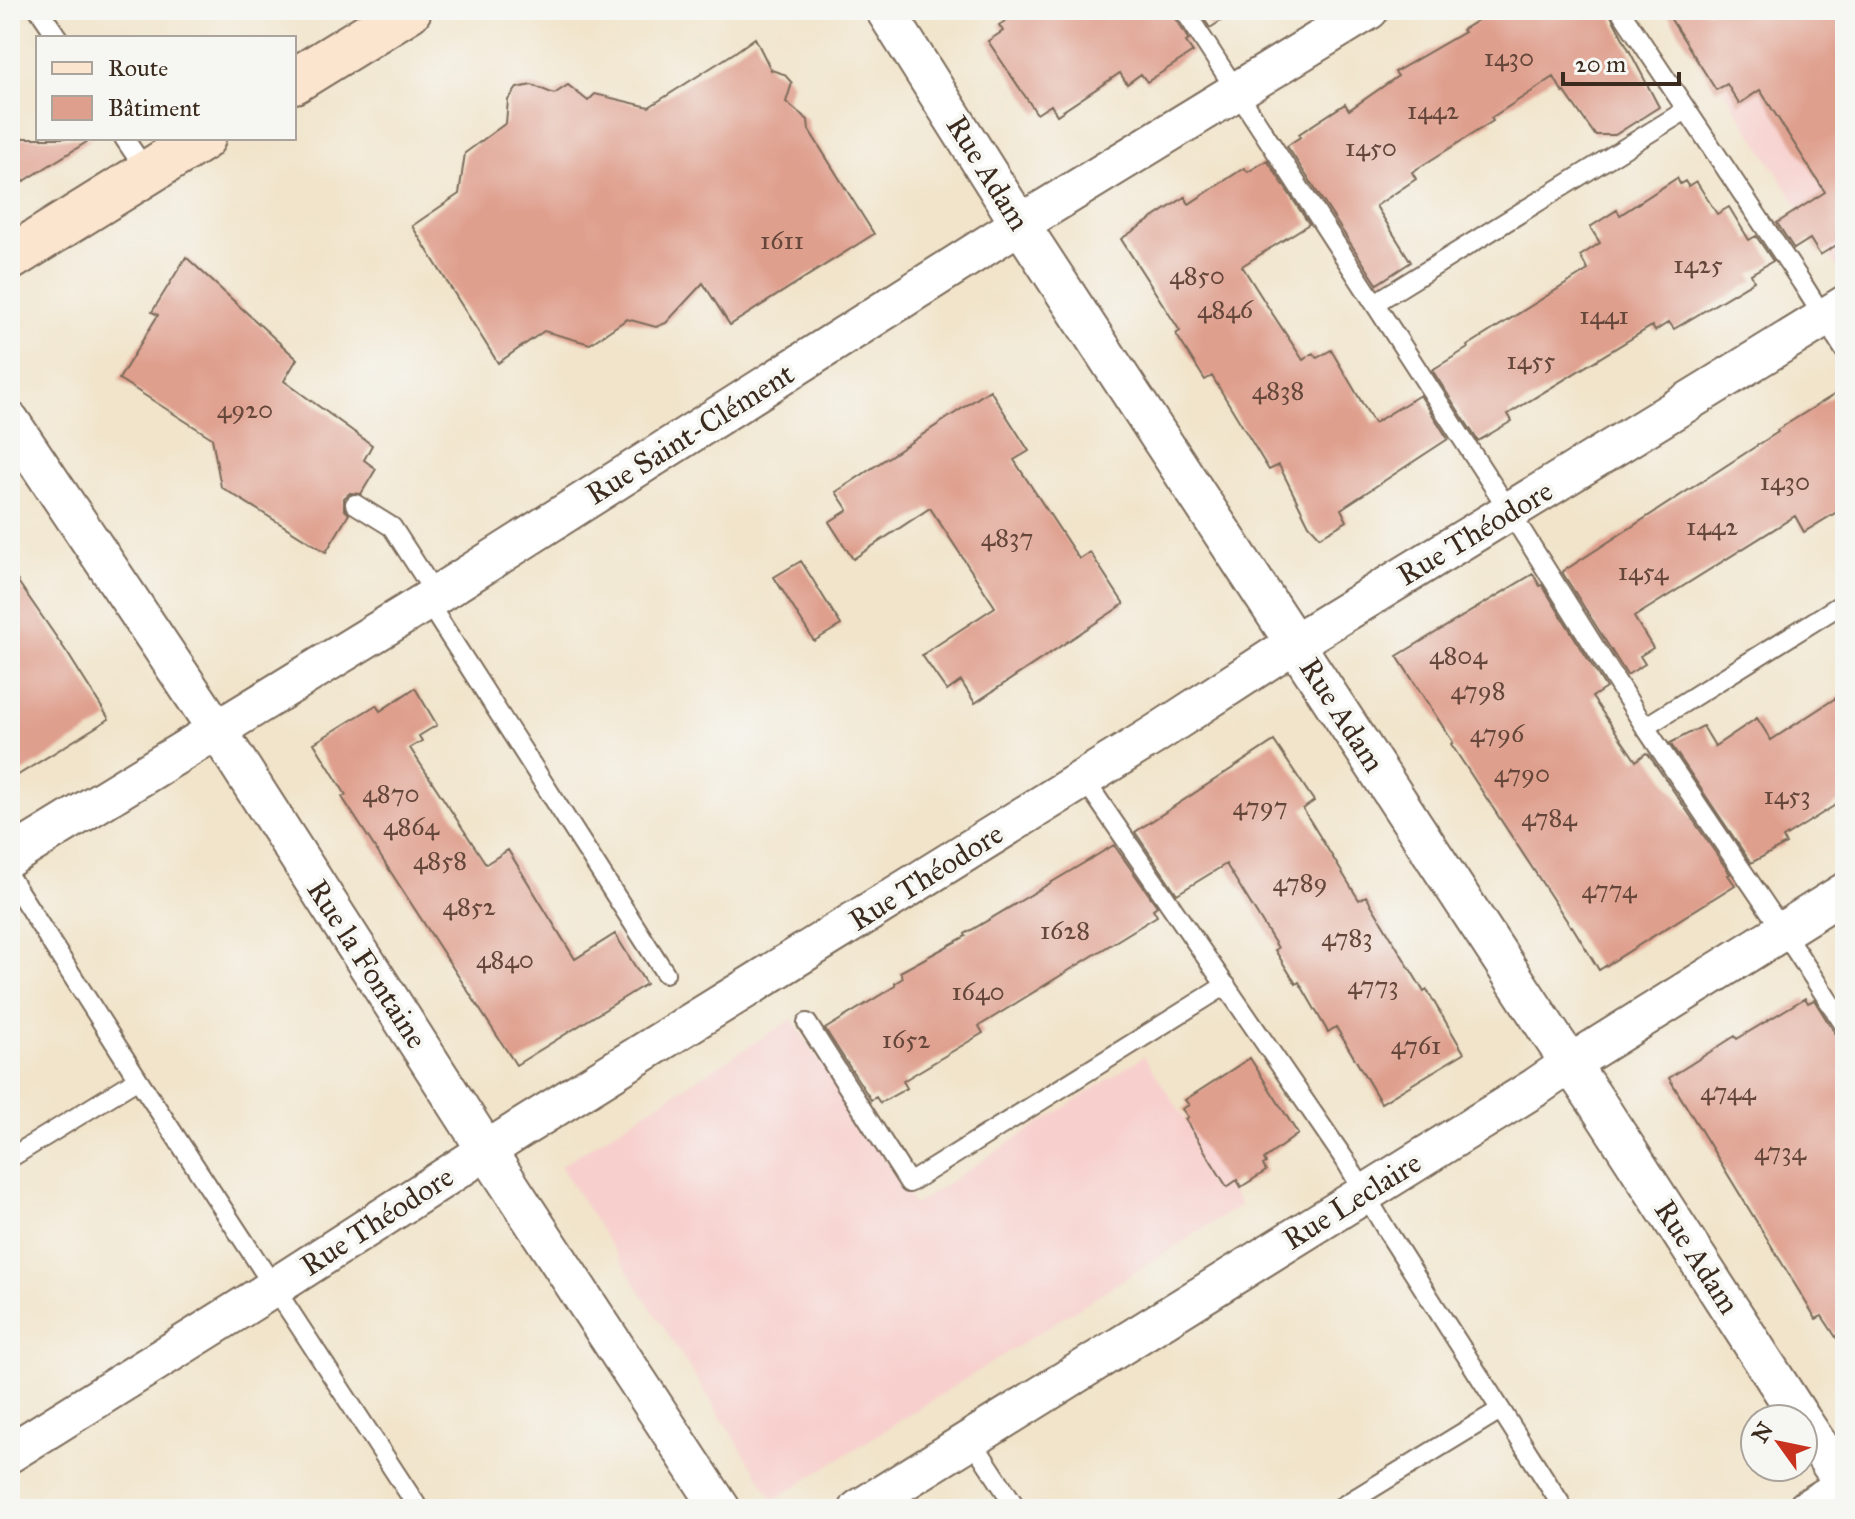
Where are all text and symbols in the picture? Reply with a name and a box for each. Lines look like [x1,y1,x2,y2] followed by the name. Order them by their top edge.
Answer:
[36,36,296,140] legend
[1563,36,1679,86] scale bar
[1484,41,1534,73] house number: 1430
[1575,49,1626,79] text: 20 m
[108,53,168,83] text: Route
[108,93,201,123] text: Bâtiment
[1407,94,1459,126] house number: 1442
[939,109,1037,237] street label: Rue Adam
[1345,131,1397,163] house number: 1450
[760,224,804,256] house number: 1611
[1673,248,1723,280] house number: 1425
[1169,259,1225,291] house number: 4850
[1197,293,1254,325] house number: 4846
[1579,299,1629,331] house number: 1441
[1507,344,1555,376] house number: 1455
[579,355,801,512] street label: Rue Saint-Clément
[1252,374,1304,406] house number: 4838
[217,393,273,425] house number: 4920
[1760,465,1810,497] house number: 1430
[1391,473,1559,593] street label: Rue Théodore
[1686,510,1738,542] house number: 1442
[981,521,1033,553] house number: 4837
[1618,555,1669,587] house number: 1454
[1429,639,1487,671] house number: 4804
[1292,651,1392,779] street label: Rue Adam
[1450,674,1506,706] house number: 4798
[1470,717,1525,749] house number: 4796
[1494,757,1550,789] house number: 4790
[362,777,420,809] house number: 4870
[1763,779,1811,811] house number: 1453
[1232,790,1288,822] house number: 4797
[1521,801,1577,833] house number: 4784
[383,810,440,842] house number: 4864
[842,815,1010,939] street label: Rue Théodore
[413,844,467,876] house number: 4858
[1272,866,1328,898] house number: 4789
[299,873,435,1055] street label: Rue la Fontaine
[1582,873,1637,905] house number: 4774
[442,890,496,922] house number: 4852
[1040,914,1090,946] house number: 1628
[1321,921,1373,953] house number: 4783
[476,943,534,975] house number: 4840
[1347,969,1399,1001] house number: 4773
[951,975,1005,1007] house number: 1640
[882,1023,930,1055] house number: 1652
[1391,1029,1441,1061] house number: 4761
[1700,1075,1756,1107] house number: 4744
[1754,1135,1807,1167] house number: 4734
[1276,1144,1428,1258] street label: Rue Leclaire
[294,1158,460,1284] street label: Rue Théodore
[1647,1193,1747,1321] street label: Rue Adam
[1739,1403,1819,1483] north arrow
[1746,1417,1779,1448] text: N

